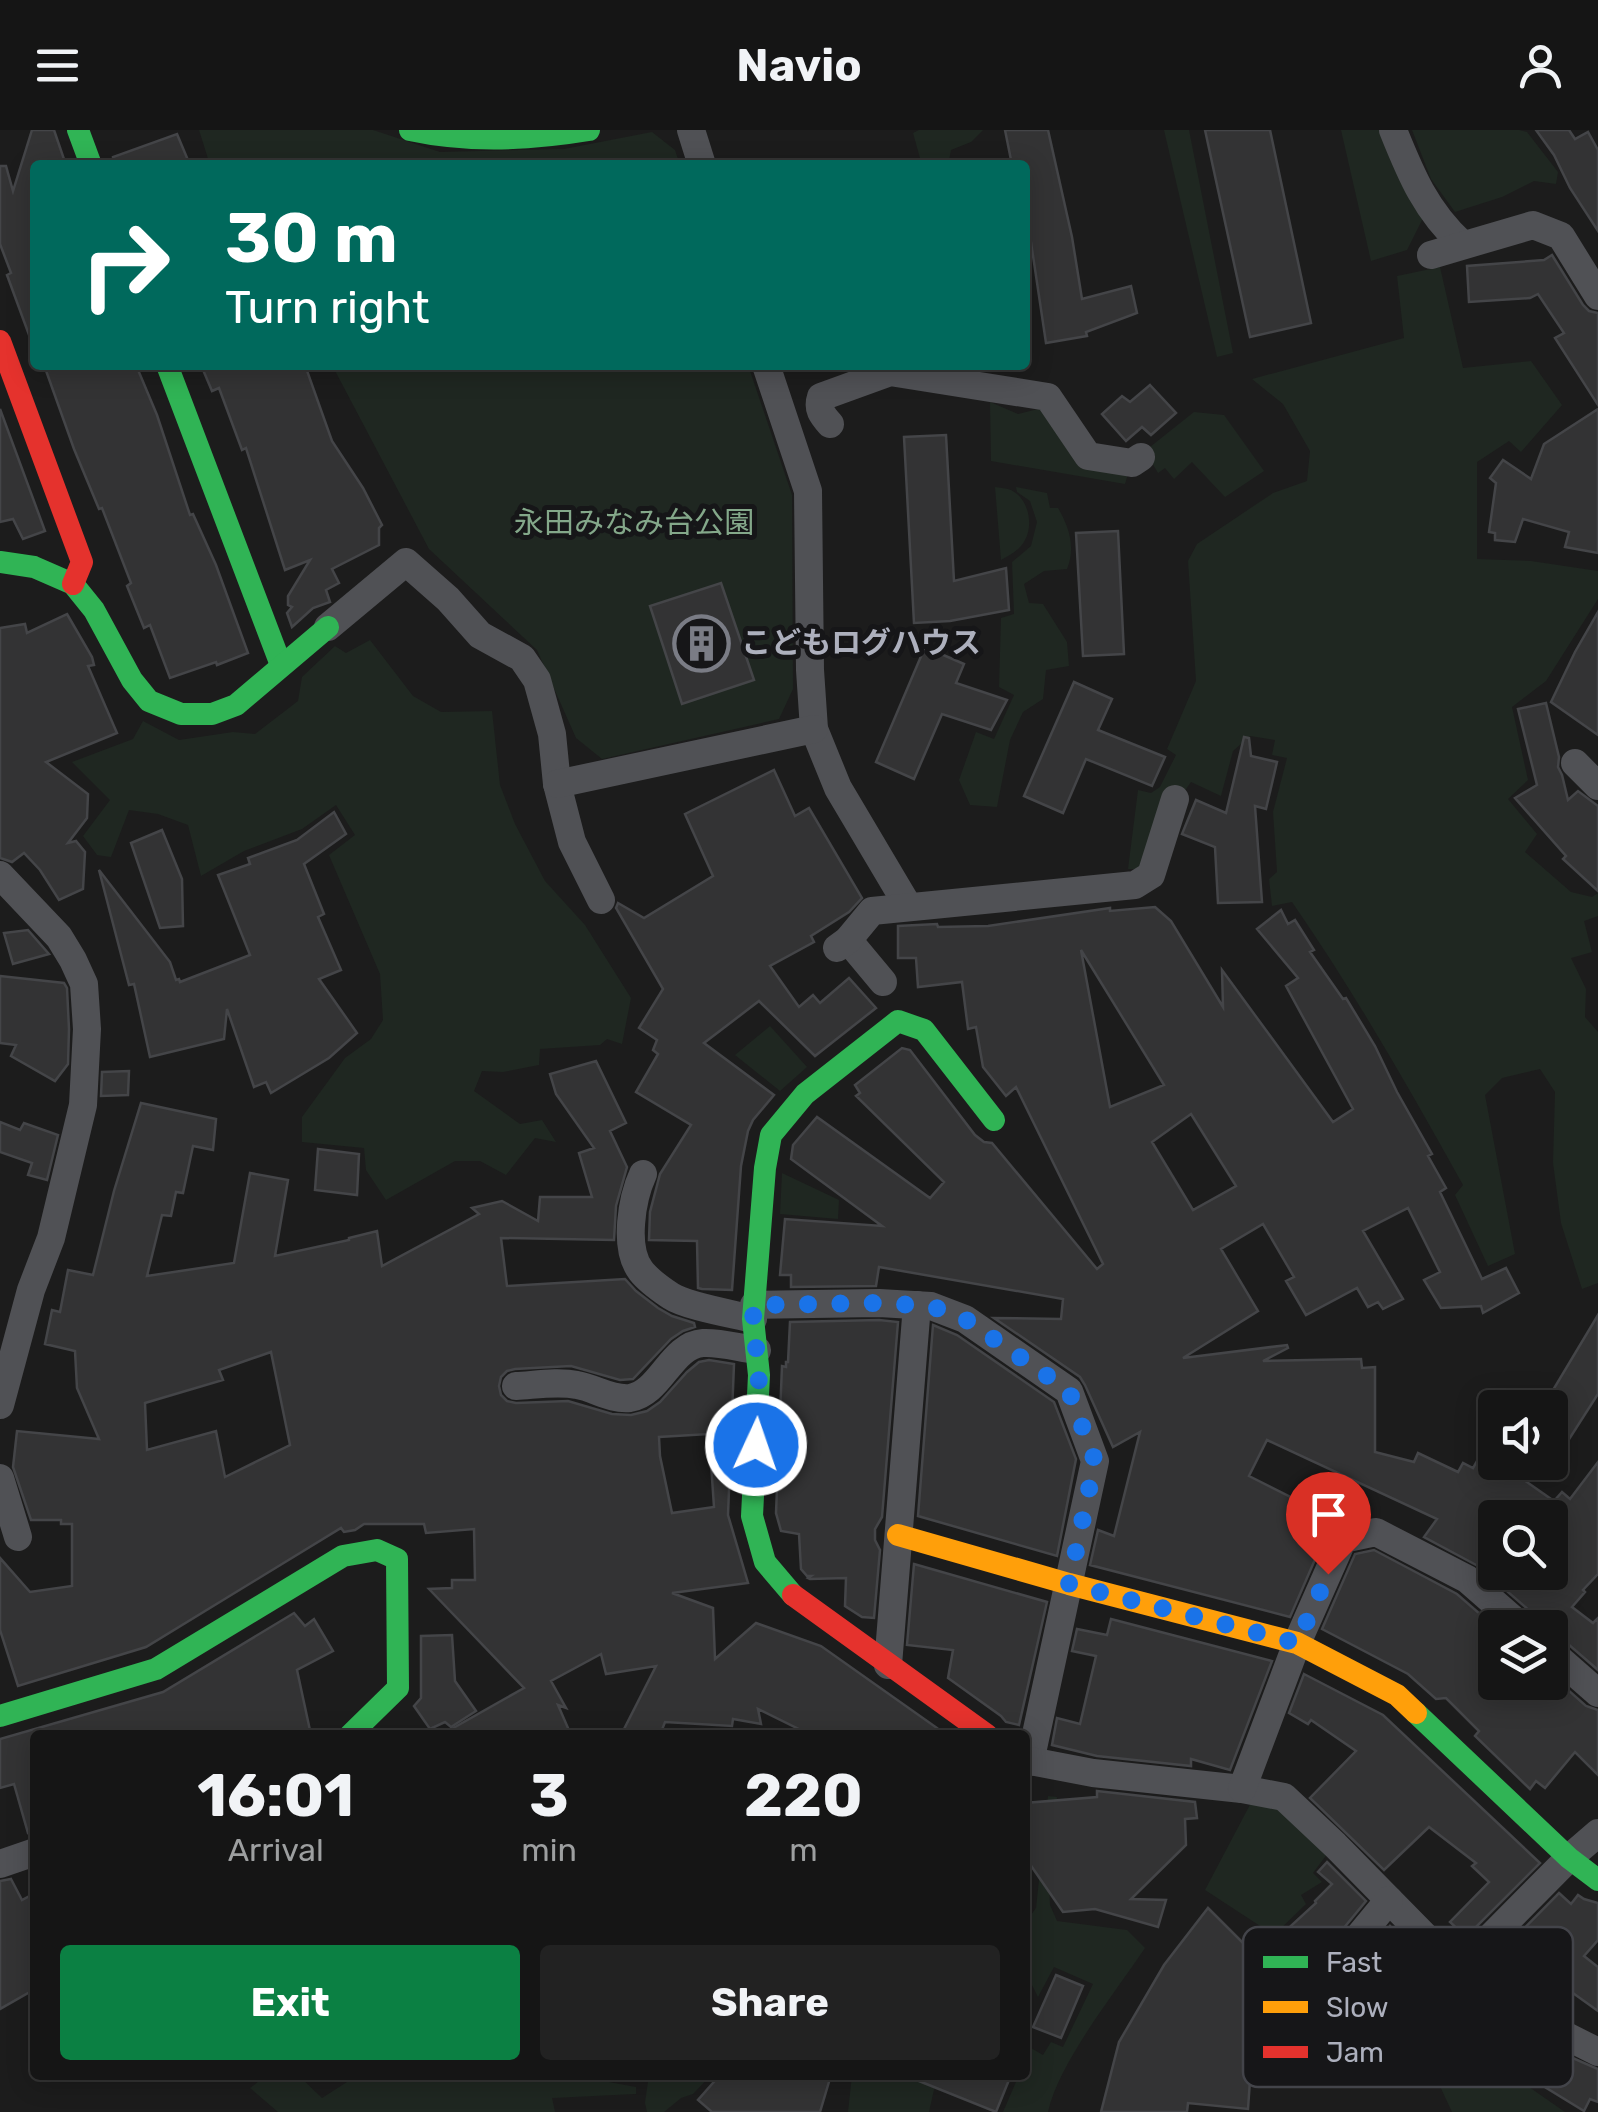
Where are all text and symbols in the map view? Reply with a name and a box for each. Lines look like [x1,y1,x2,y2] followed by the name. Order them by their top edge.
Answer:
[30,38,85,93] icon: menu
[1513,38,1568,93] icon: person
[736,39,862,92] text: Navio
[225,197,398,280] text: 30 m
[60,200,190,330] icon: right
[225,281,429,334] text: Turn right
[514,505,754,541] park label: 永田みなみ台公園
[672,613,732,673] building icon: こどもログハウス
[741,625,981,661] place label: こどもログハウス
[1478,1390,1568,1700] map controls
[1478,1390,1568,1480] button: sound
[704,1393,808,1497] position arrow
[1286,1472,1371,1575] pin
[1301,1487,1356,1542] icon: arrive
[1478,1500,1568,1590] button: search
[1478,1610,1568,1700] button: layers
[197,1760,354,1831] text: 16:01
[529,1760,569,1831] text: 3
[744,1760,863,1831] text: 220
[228,1831,324,1869] text: Arrival
[521,1831,577,1869] text: min
[789,1831,818,1869] text: m
[1243,1927,1573,2087] legend
[60,1945,520,2060] button: Exit
[540,1945,1000,2060] button: Share
[1326,1946,1382,1979] text: Fast
[1326,1991,1388,2024] text: Slow
[1326,2036,1384,2069] text: Jam

